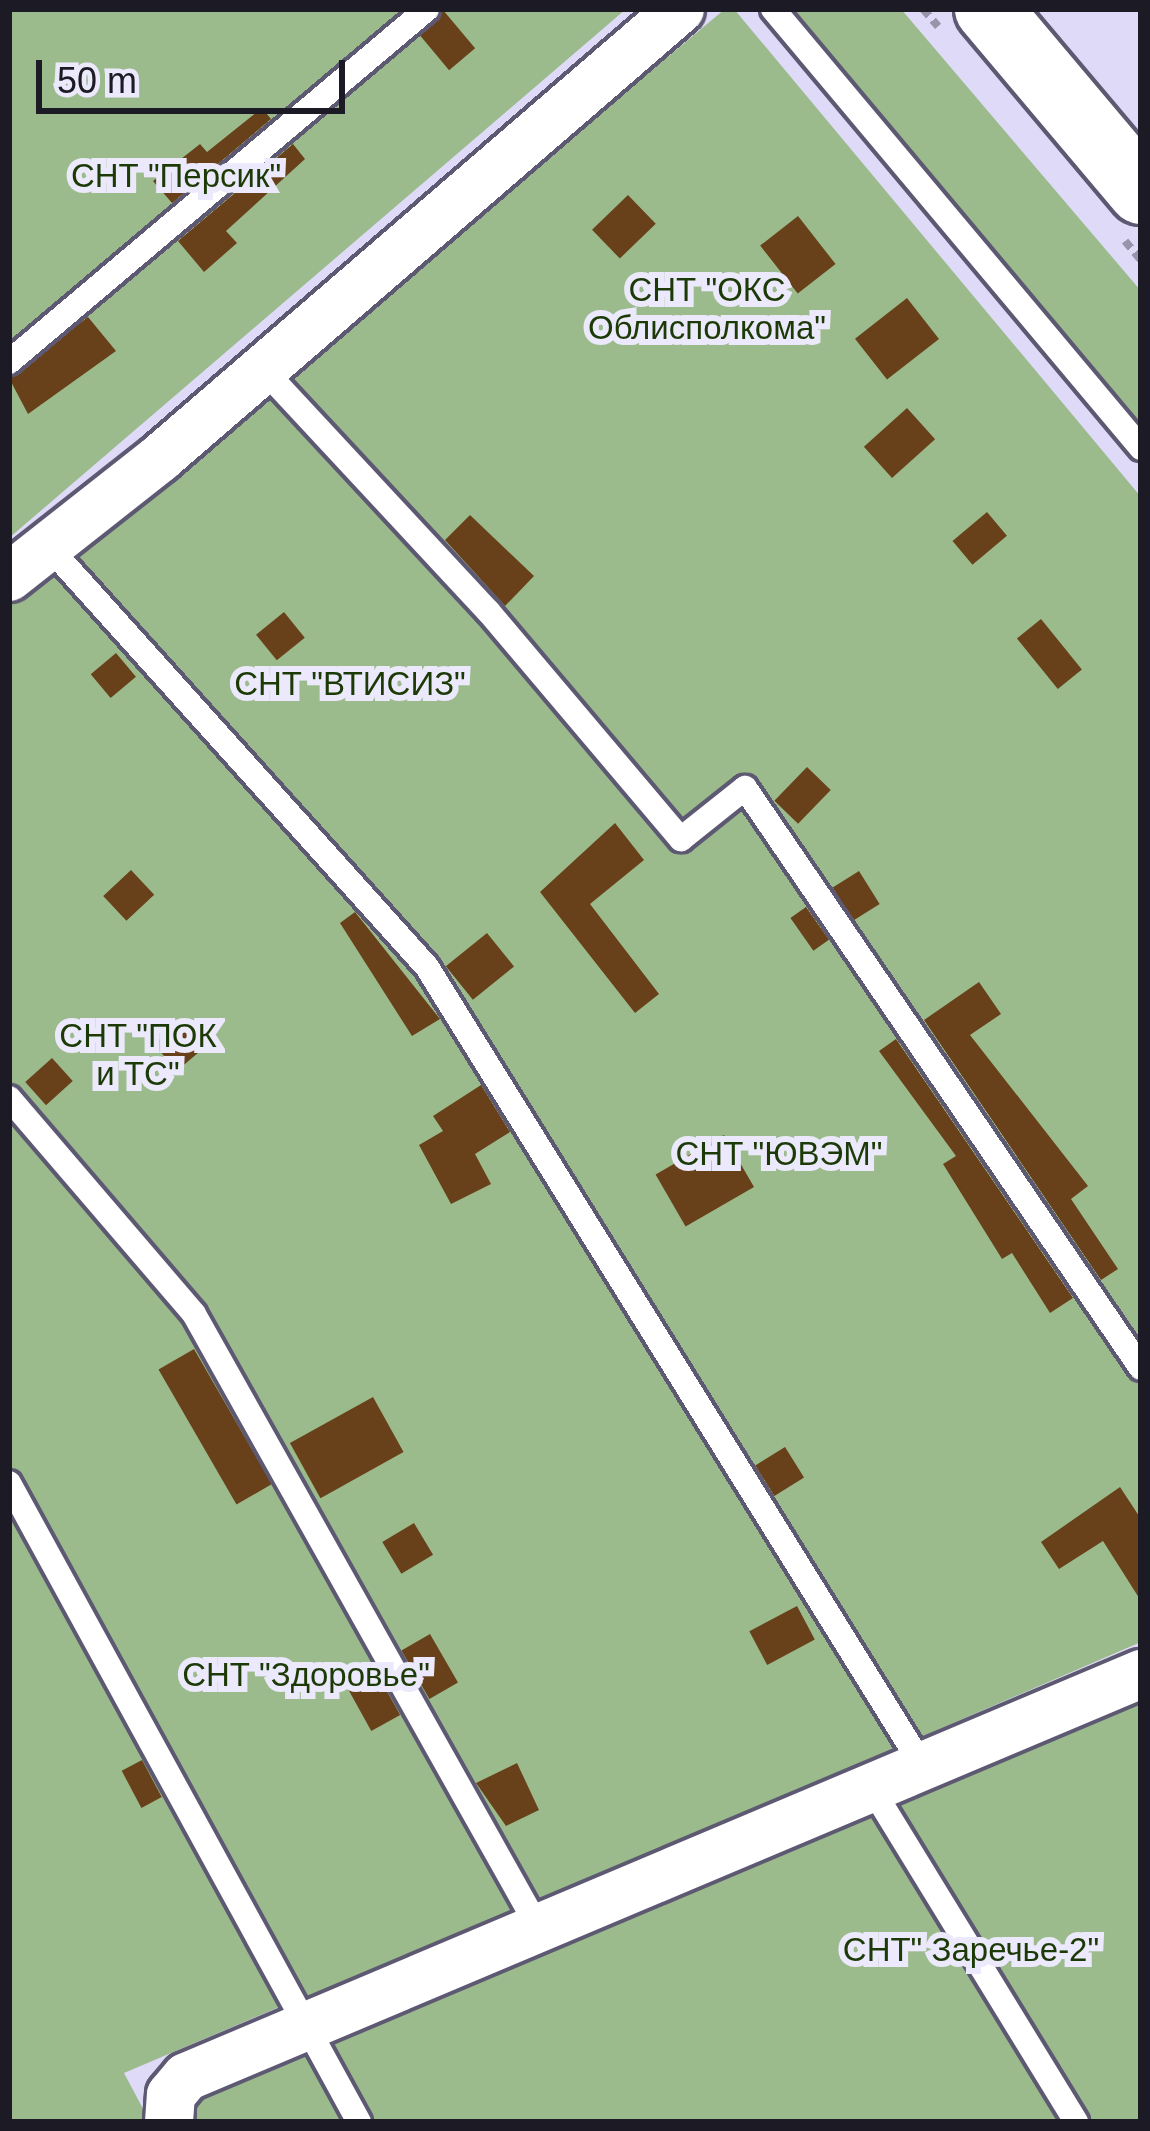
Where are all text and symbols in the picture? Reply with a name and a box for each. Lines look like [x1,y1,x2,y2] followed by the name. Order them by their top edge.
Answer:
[42,36,351,110] scale bar
[57,60,137,101] text: 50 m
[71,156,281,196] park label: СНТ "Персик"
[588,270,826,348] park label: СНТ "ОКС Облисполкома"
[234,664,466,704] park label: СНТ "ВТИСИЗ"
[59,1016,217,1094] park label: СНТ "ПОК и ТС"
[676,1134,882,1174] park label: СНТ "ЮВЭМ"
[182,1655,430,1695] park label: СНТ "Здоровье"
[843,1930,1099,1970] park label: СНТ" Заречье-2"

